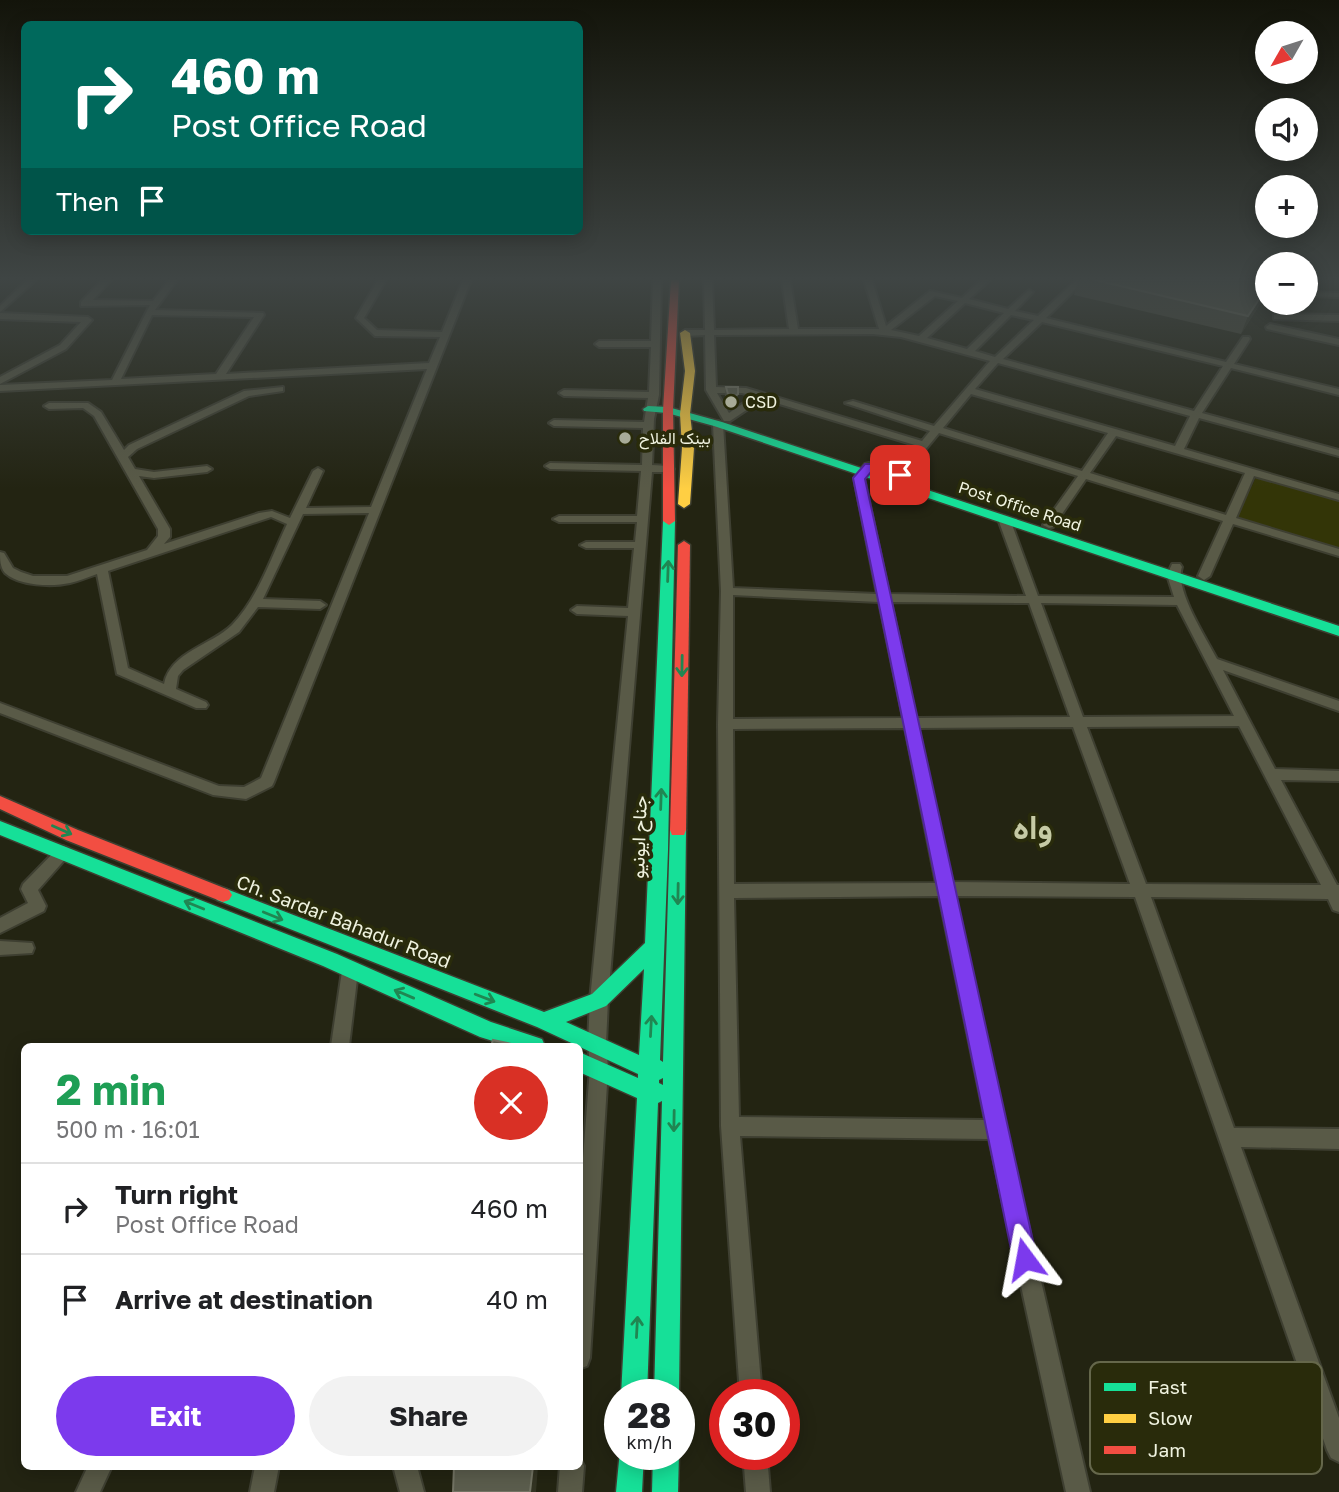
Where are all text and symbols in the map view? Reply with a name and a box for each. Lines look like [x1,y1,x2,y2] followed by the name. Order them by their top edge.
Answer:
[1255,21,1318,84] north arrow
[1255,21,1318,315] map controls
[171,46,320,105] text: 460 m
[56,49,147,140] icon: right
[1255,98,1318,161] button: sound
[171,106,427,144] text: Post Office Road
[1255,175,1318,238] button: +
[133,182,171,220] icon: arrive
[56,186,119,217] text: Then
[1255,252,1318,315] button: −
[745,392,777,412] place label: CSD
[723,394,739,410] marker: CSD
[639,428,711,450] place label: بینک الفلاح
[617,430,633,446] marker: بینک الفلاح
[870,445,930,505] pin
[881,456,919,494] icon: arrive
[956,477,1084,535] street label: Post Office Road
[661,560,674,583] one-way arrow
[675,654,689,677] one-way arrow
[654,787,667,810] one-way arrow
[625,795,653,879] street label: جناح ایونیو
[1013,807,1053,848] district label: واہ
[51,824,72,838] one-way arrow
[234,869,454,973] street label: Ch. Sardar Bahadur Road
[671,882,685,905] one-way arrow
[184,898,206,911] one-way arrow
[262,910,283,923] one-way arrow
[393,987,415,1000] one-way arrow
[474,993,495,1006] one-way arrow
[645,1015,658,1038] one-way arrow
[56,1064,166,1114] text: 2 min
[474,1066,548,1140] button: close
[667,1109,681,1132] one-way arrow
[56,1115,200,1143] text: 500 m · 16:01
[115,1179,238,1210] text: Turn right
[56,1190,94,1228] icon: right
[471,1193,548,1224] text: 460 m
[115,1210,299,1238] text: Post Office Road
[988,1222,1062,1296] position arrow
[56,1281,94,1319] icon: arrive
[115,1284,373,1315] text: Arrive at destination
[487,1284,548,1315] text: 40 m
[631,1316,644,1338] one-way arrow
[1090,1362,1322,1474] legend
[1148,1375,1187,1398] text: Fast
[56,1376,295,1456] button: Exit
[309,1376,548,1456] button: Share
[709,1379,800,1470] speed limit sign: 30
[628,1394,671,1436] text: 28
[1148,1406,1193,1429] text: Slow
[627,1431,672,1453] text: km/h
[1148,1438,1186,1461] text: Jam

